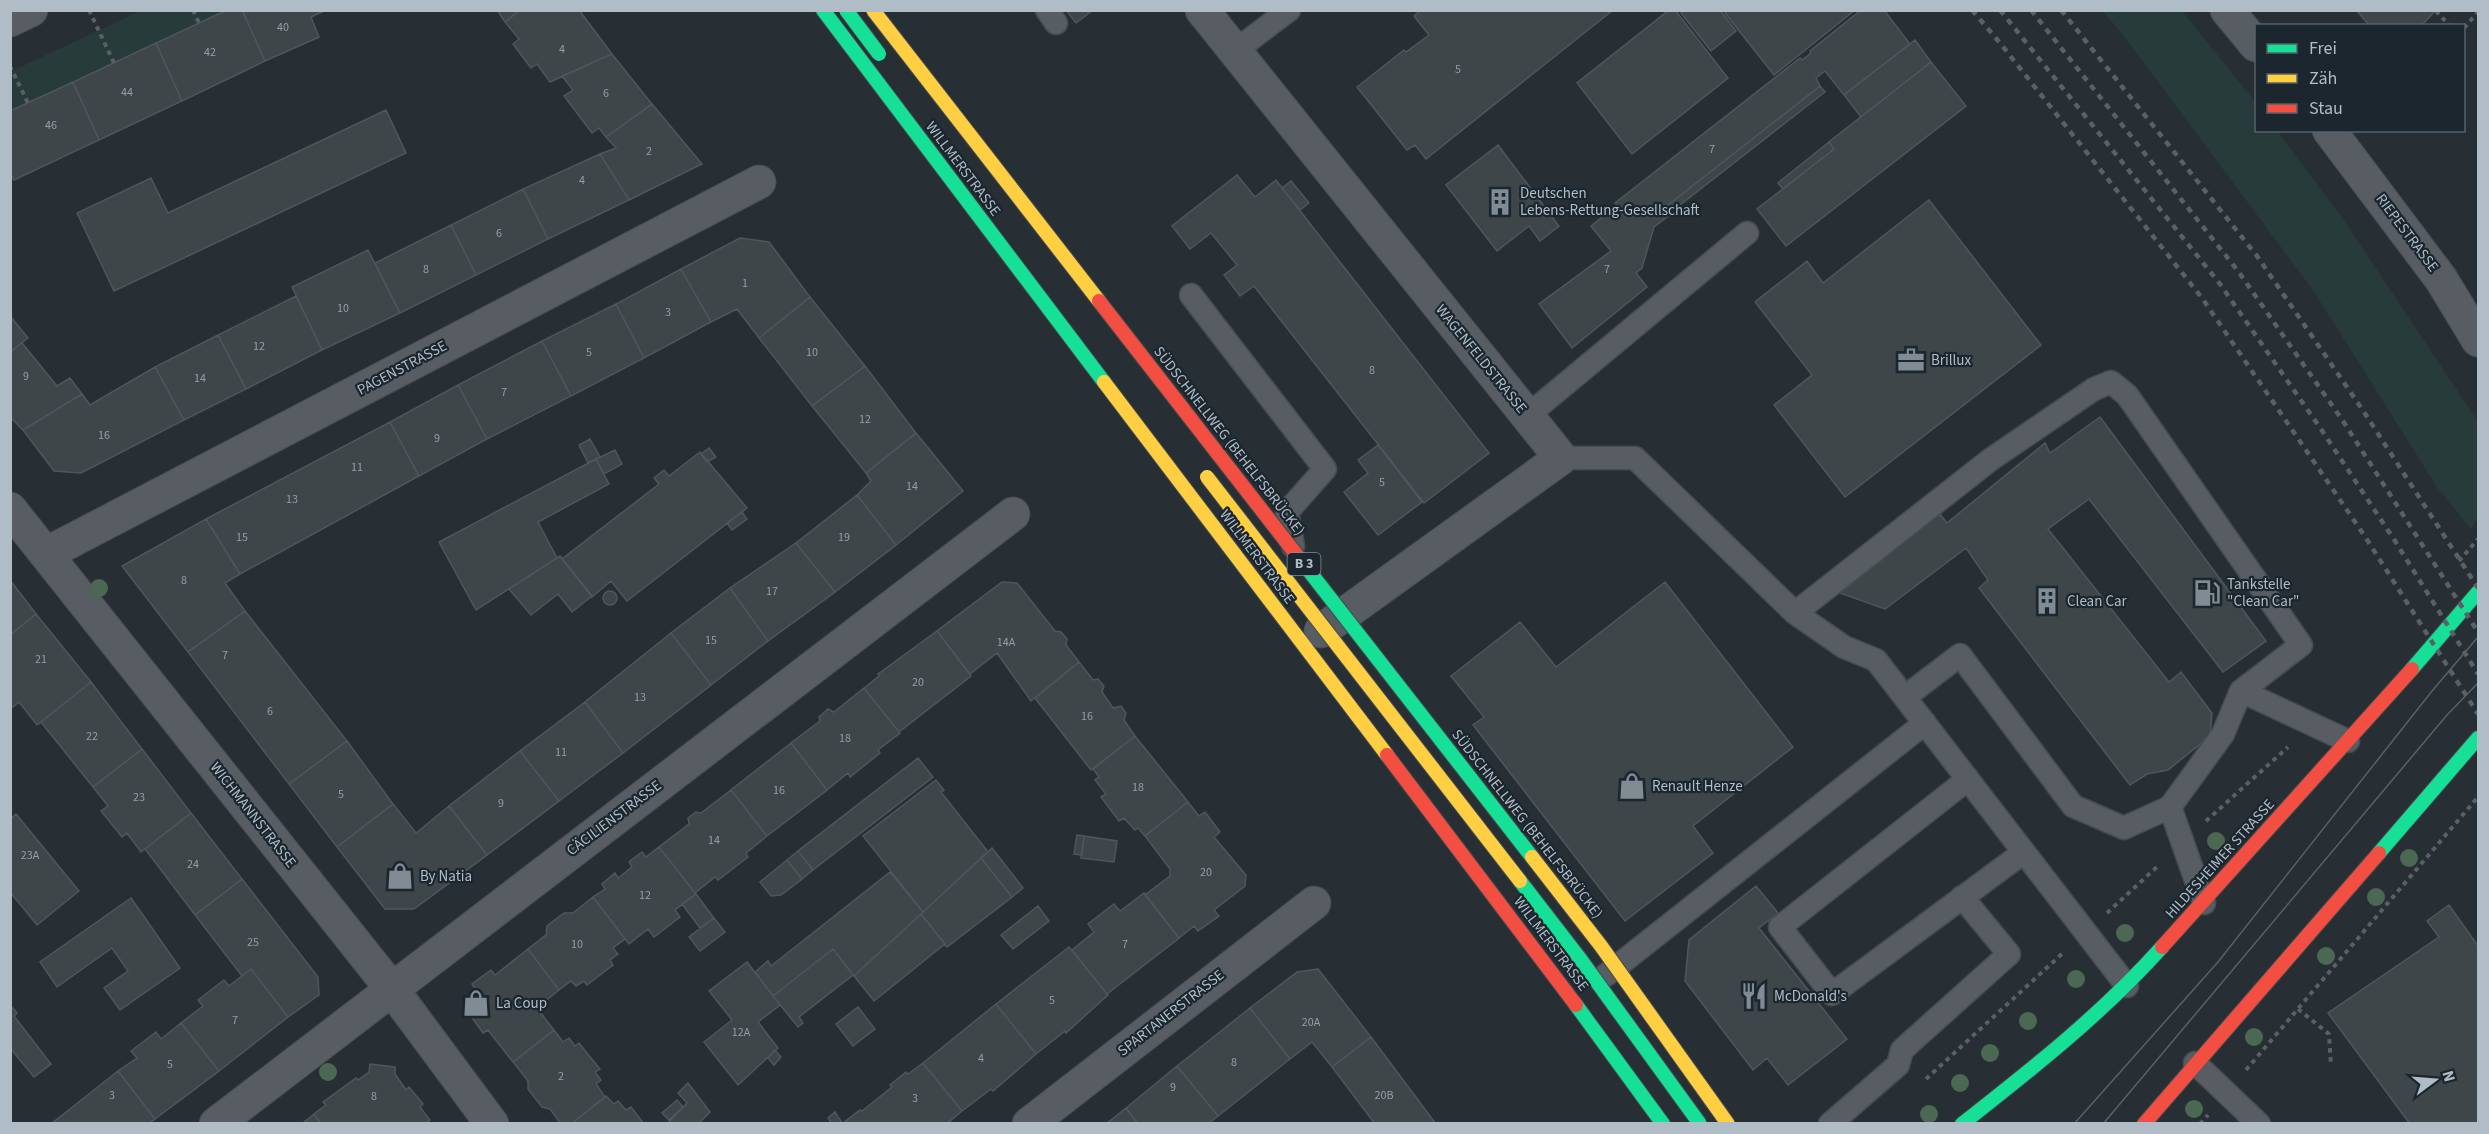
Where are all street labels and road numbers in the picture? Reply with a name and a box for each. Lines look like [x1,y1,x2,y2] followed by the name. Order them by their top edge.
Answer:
[920,117,1006,221] street label: WILLMERSTRASSE
[2371,190,2443,276] street label: RIEPESTRASSE
[1430,300,1532,418] street label: WAGENFELDSTRASSE
[353,336,451,400] street label: PAGENSTRASSE
[1148,342,1310,540] street label: SÜDSCHNELLWEG (BEHELFSBRÜCKE)
[1214,505,1300,609] street label: WILLMERSTRASSE
[1288,553,1320,575] road number: B 3
[1446,725,1608,923] street label: SÜDSCHNELLWEG (BEHELFSBRÜCKE)
[205,758,301,872] street label: WICHMANNSTRASSE
[562,775,666,861] street label: CÄCILIENSTRASSE
[2161,795,2279,923] street label: HILDESHEIMER STRASSE
[1508,892,1594,996] street label: WILLMERSTRASSE
[1113,965,1229,1061] street label: SPARTANERSTRASSE

